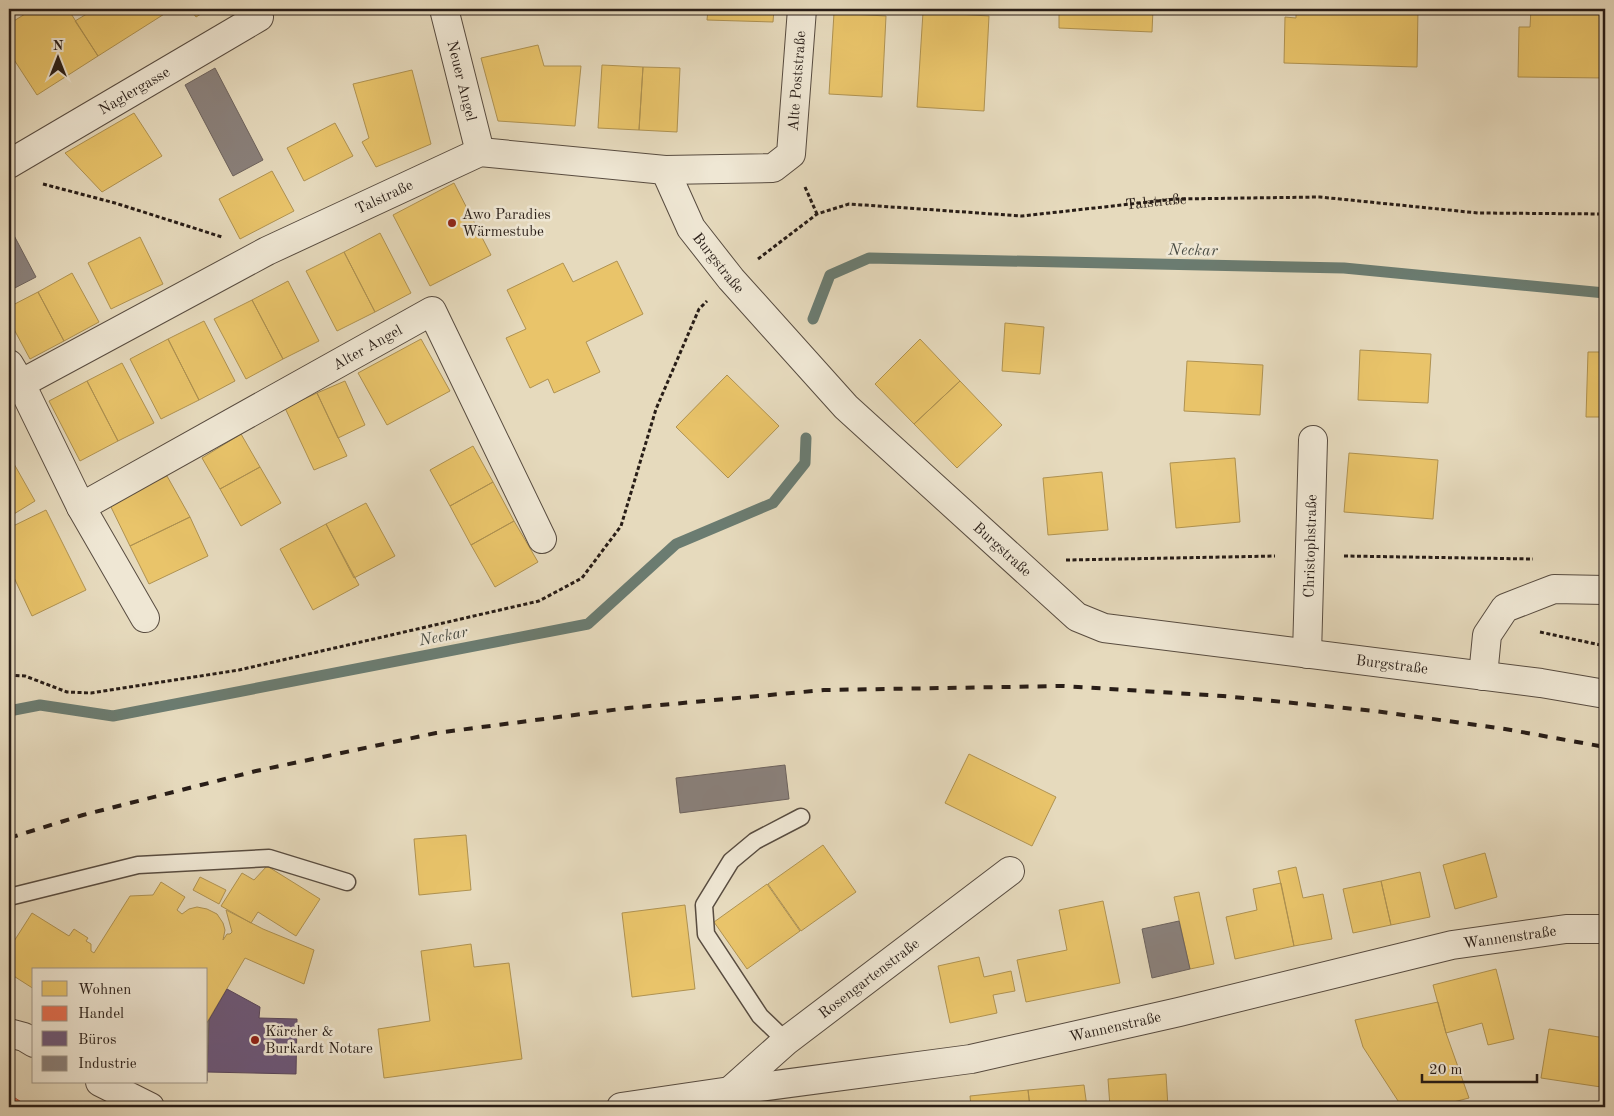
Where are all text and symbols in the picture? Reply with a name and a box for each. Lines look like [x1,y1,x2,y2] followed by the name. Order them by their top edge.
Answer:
[787,30,809,132] street label: Alte Poststraße
[32,32,82,82] north arrow
[53,39,64,53] text: N
[443,39,478,123] street label: Neuer Angel
[97,65,173,118] street label: Naglergasse
[353,178,416,218] street label: Talstraße
[1125,193,1187,214] street label: Talstraße
[462,208,551,240] place label: Awo Paradies Wärmestube
[446,217,458,229] marker: Awo Paradies Wärmestube
[689,231,746,297] street label: Burgstraße
[1167,243,1219,259] water label: Neckar
[331,323,405,374] street label: Alter Angel
[1303,494,1320,598] street label: Christophstraße
[970,520,1034,581] street label: Burgstraße
[417,624,470,650] water label: Neckar
[1355,654,1429,678] street label: Burgstraße
[1463,924,1558,952] street label: Wannenstraße
[817,937,923,1022] street label: Rosengartenstraße
[32,968,208,1084] legend
[78,983,131,998] text: Wohnen
[78,1007,124,1022] text: Handel
[1068,1010,1163,1046] street label: Wannenstraße
[265,1025,373,1057] place label: Kärcher & Burkardt Notare
[78,1033,116,1048] text: Büros
[249,1034,261,1046] marker: Kärcher & Burkardt Notare
[1422,1051,1536,1083] scale bar
[78,1057,137,1072] text: Industrie
[1429,1063,1463,1078] text: 20 m

